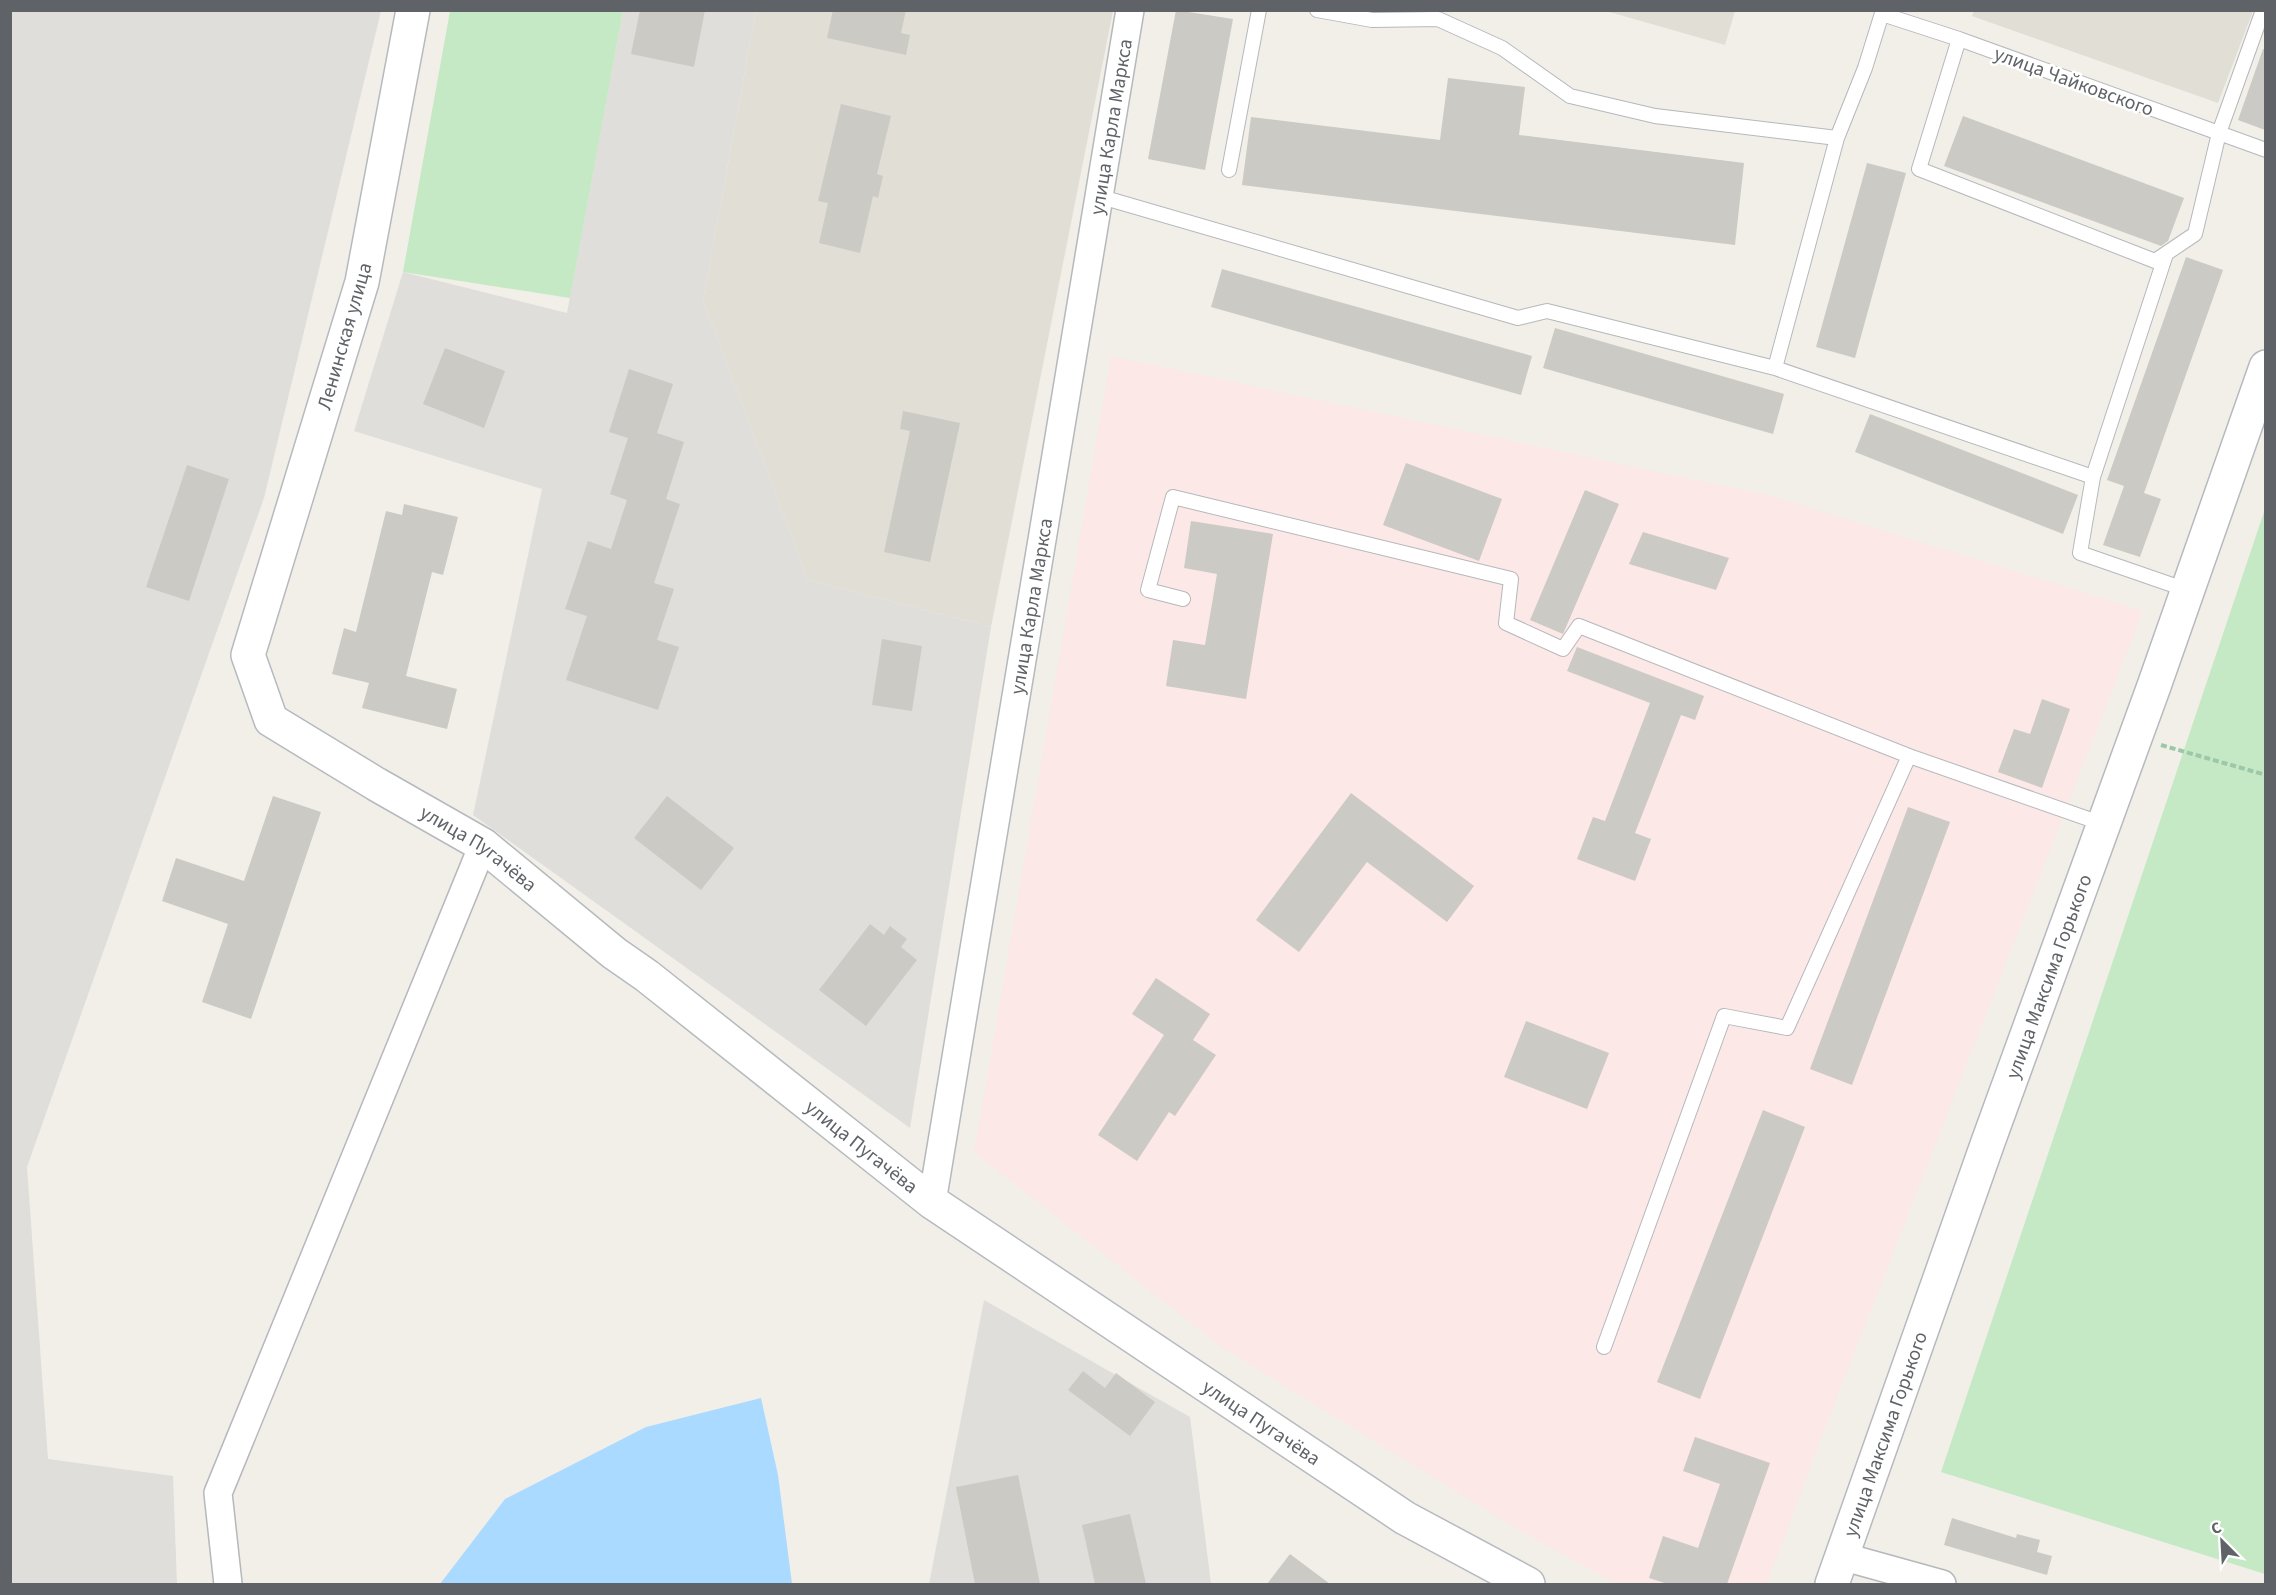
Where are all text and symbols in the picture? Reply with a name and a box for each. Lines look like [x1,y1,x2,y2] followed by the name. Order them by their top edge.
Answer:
[1083,37,1140,217] street label: улица Карла Маркса
[1990,40,2157,124] street label: улица Чайковского
[311,259,379,413] street label: Ленинская улица
[1004,516,1060,697] street label: улица Карла Маркса
[415,799,543,899] street label: улица Пугачёва
[1999,870,2099,1083] street label: улица Максима Горького
[799,1094,923,1201] street label: улица Пугачёва
[1837,1328,1935,1541] street label: улица Максима Горького
[1196,1373,1326,1473] street label: улица Пугачёва
[2192,1511,2252,1571] north arrow
[2208,1516,2225,1540] text: С

